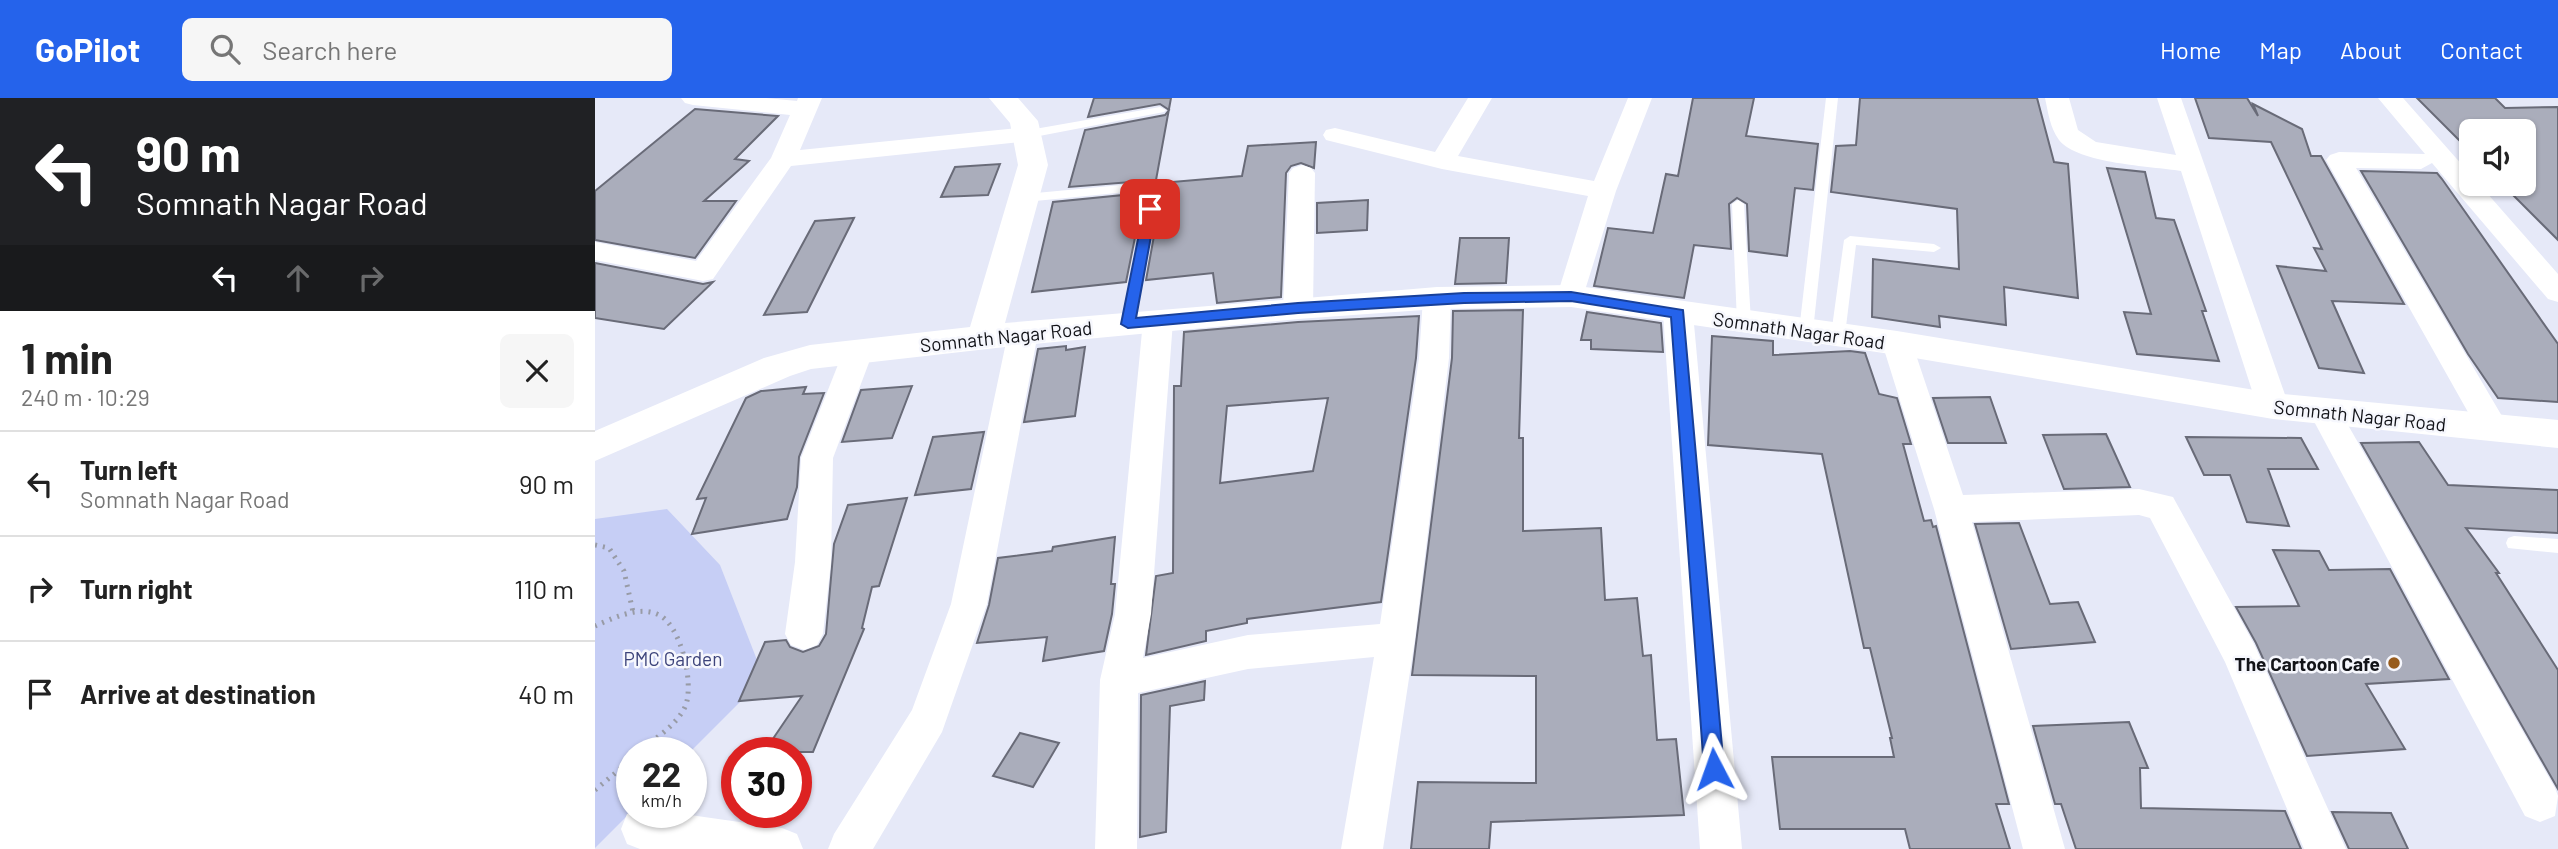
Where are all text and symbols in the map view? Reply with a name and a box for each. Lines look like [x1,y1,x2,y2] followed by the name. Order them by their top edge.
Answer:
[182,18,672,81] search box
[35,29,140,69] text: GoPilot
[206,30,244,68] icon: search
[262,34,397,65] text: Search here
[2160,35,2221,64] text: Home
[2259,35,2302,64] text: Map
[2340,35,2402,64] text: About
[2440,35,2523,64] text: Contact
[2459,119,2536,196] map controls
[2459,119,2536,196] button: sound
[136,123,241,182] text: 90 m
[21,126,112,217] icon: left
[1120,179,1180,239] pin
[136,183,428,221] text: Somnath Nagar Road
[1131,190,1169,228] icon: arrive
[206,259,244,297] icon: left
[279,259,317,297] icon: ahead
[352,259,390,297] icon: right
[1712,307,1886,353] street label: Somnath Nagar Road
[919,316,1093,356] street label: Somnath Nagar Road
[21,332,113,382] text: 1 min
[500,334,574,408] button: close
[21,383,150,411] text: 240 m · 10:29
[2273,395,2447,435] street label: Somnath Nagar Road
[80,454,178,485] text: Turn left
[21,465,59,503] icon: left
[519,468,574,499] text: 90 m
[80,485,290,513] text: Somnath Nagar Road
[21,570,59,608] icon: right
[80,573,193,604] text: Turn right
[514,573,574,604] text: 110 m
[624,647,722,670] park label: PMC Garden
[2235,652,2380,675] place label: The Cartoon Cafe
[2386,655,2402,671] marker: The Cartoon Cafe
[21,675,59,713] icon: arrive
[80,678,316,709] text: Arrive at destination
[518,678,574,709] text: 40 m
[1677,732,1751,806] position arrow
[721,737,812,828] speed limit sign: 30
[642,752,681,794] text: 22
[641,789,682,811] text: km/h

